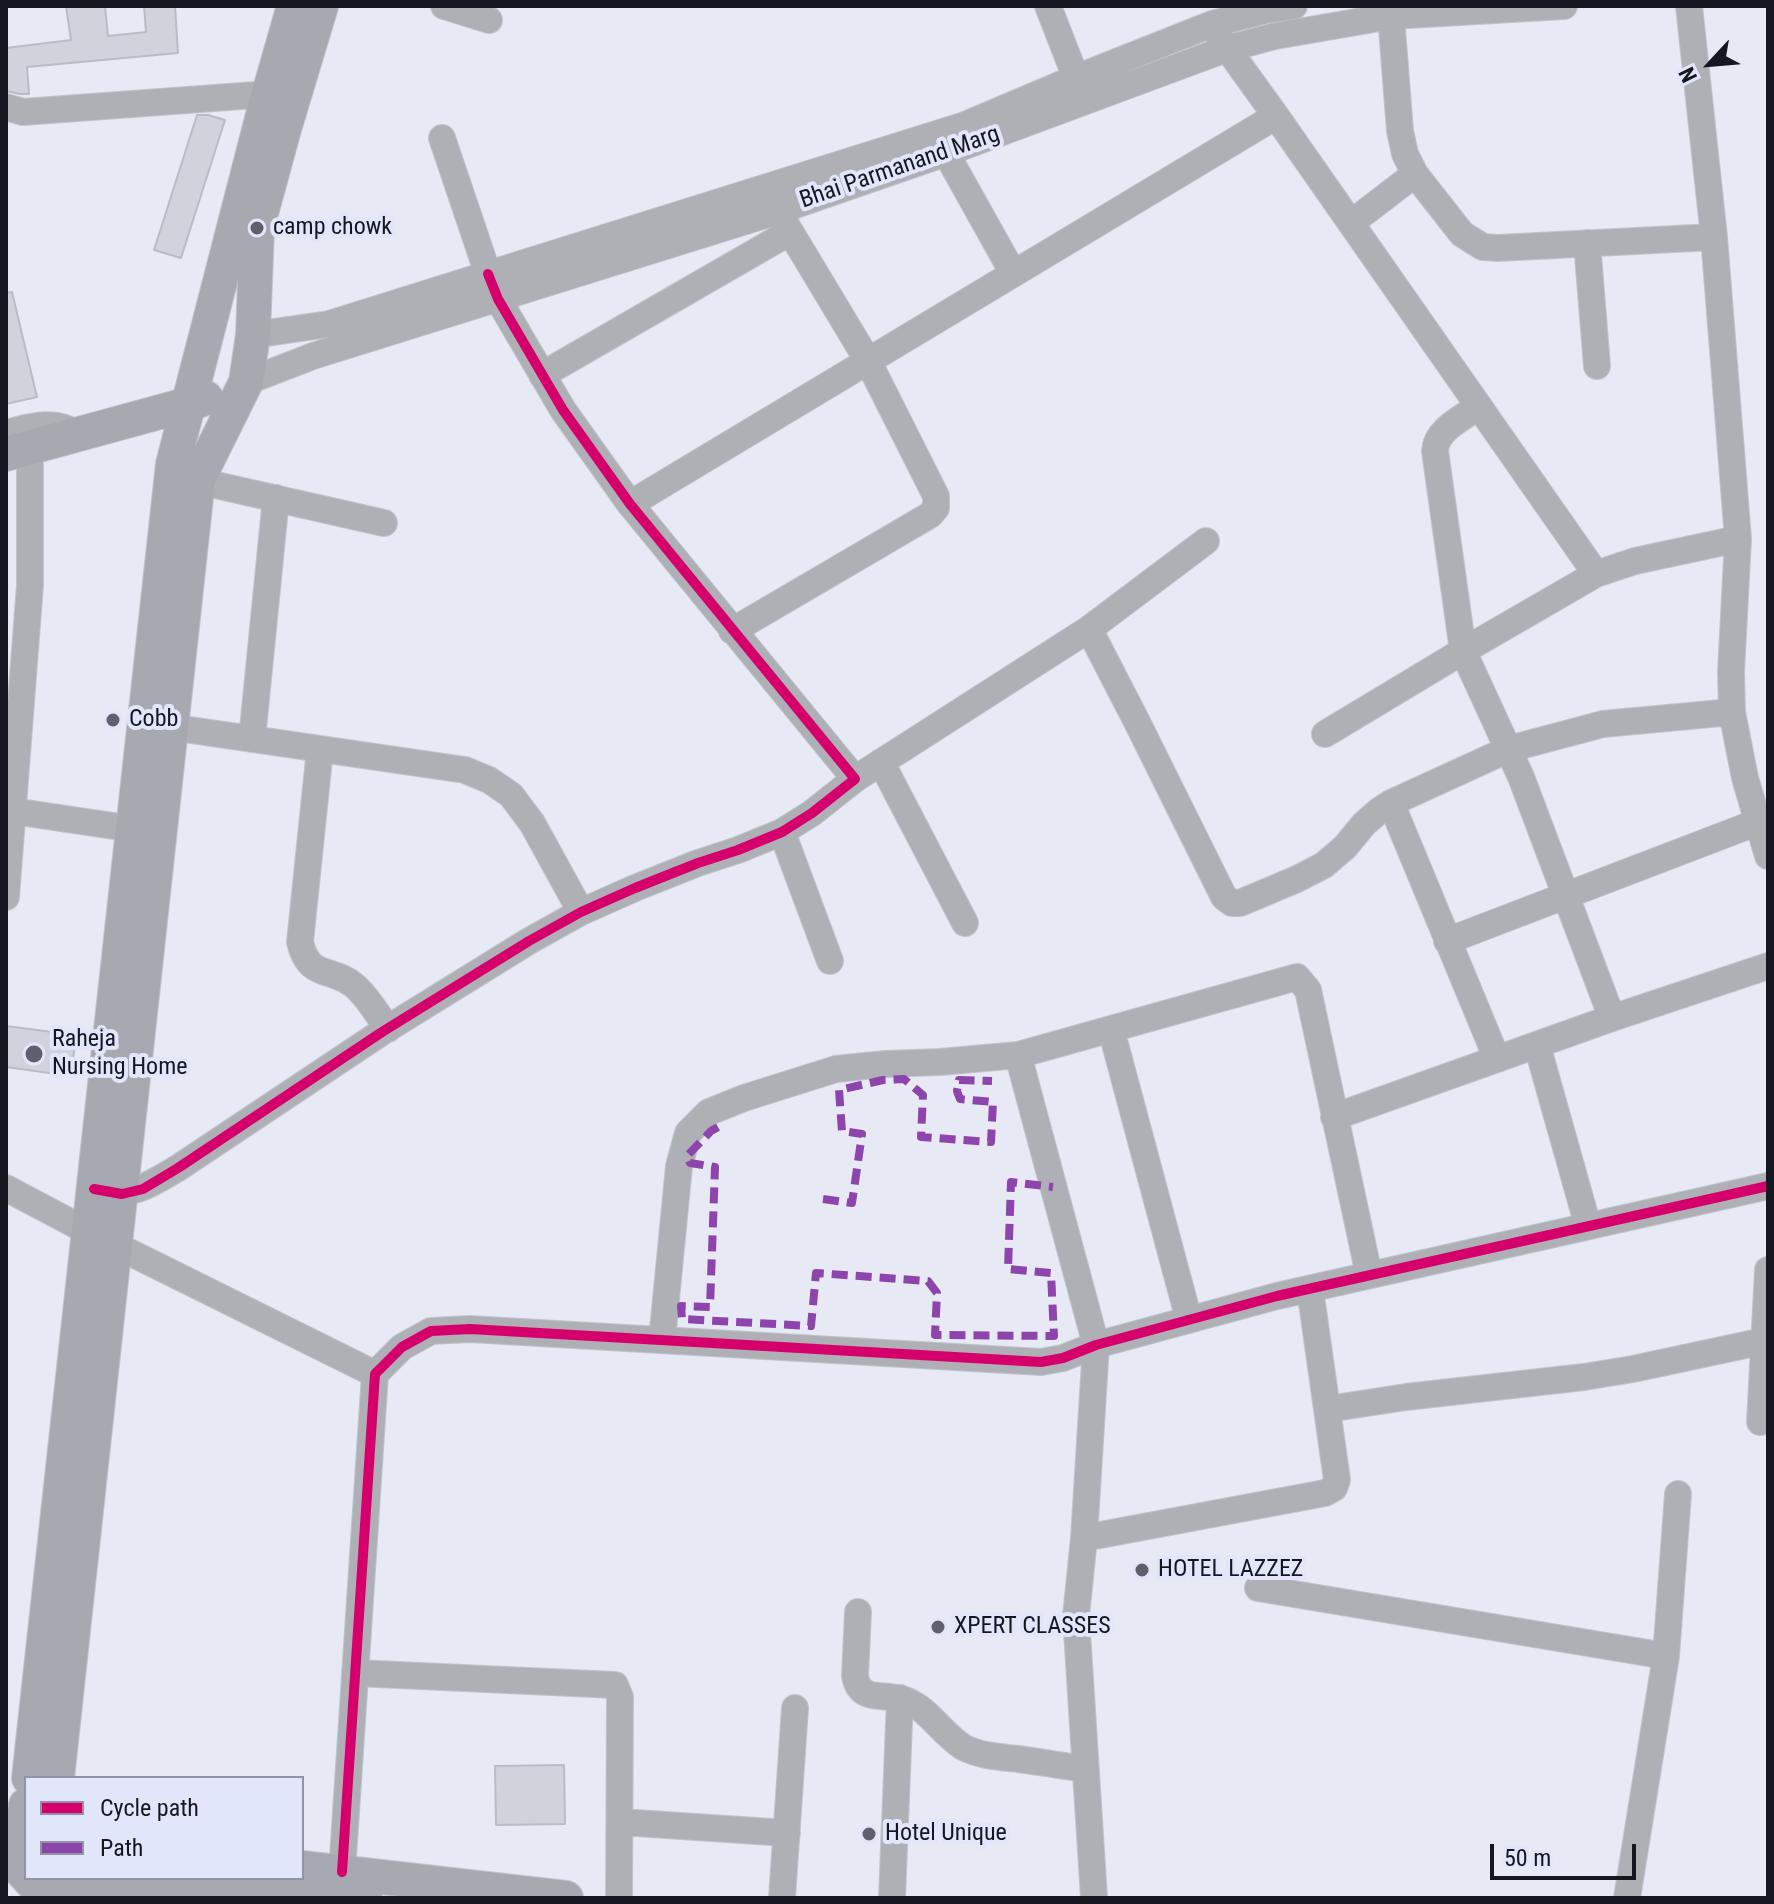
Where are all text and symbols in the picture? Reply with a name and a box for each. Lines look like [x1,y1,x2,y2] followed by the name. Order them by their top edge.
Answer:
[1670,24,1750,104] north arrow
[1674,63,1702,86] text: N
[796,120,1004,216] street label: Bhai Parmanand Marg
[273,214,392,242] place label: camp chowk
[248,219,266,237] marker: camp chowk
[129,706,178,734] place label: Cobb
[104,711,122,729] marker: Cobb
[52,1026,187,1082] place label: Raheja Nursing Home
[23,1043,45,1065] marker: Raheja Nursing Home
[1158,1556,1303,1584] place label: HOTEL LAZZEZ
[1133,1561,1151,1579] marker: HOTEL LAZZEZ
[954,1613,1111,1641] place label: XPERT CLASSES
[929,1618,947,1636] marker: XPERT CLASSES
[24,1776,304,1880] legend
[100,1794,199,1822] text: Cycle path
[885,1820,1007,1848] place label: Hotel Unique
[860,1825,878,1843] marker: Hotel Unique
[1494,1828,1640,1878] scale bar
[100,1834,143,1862] text: Path
[1504,1844,1551,1872] text: 50 m

